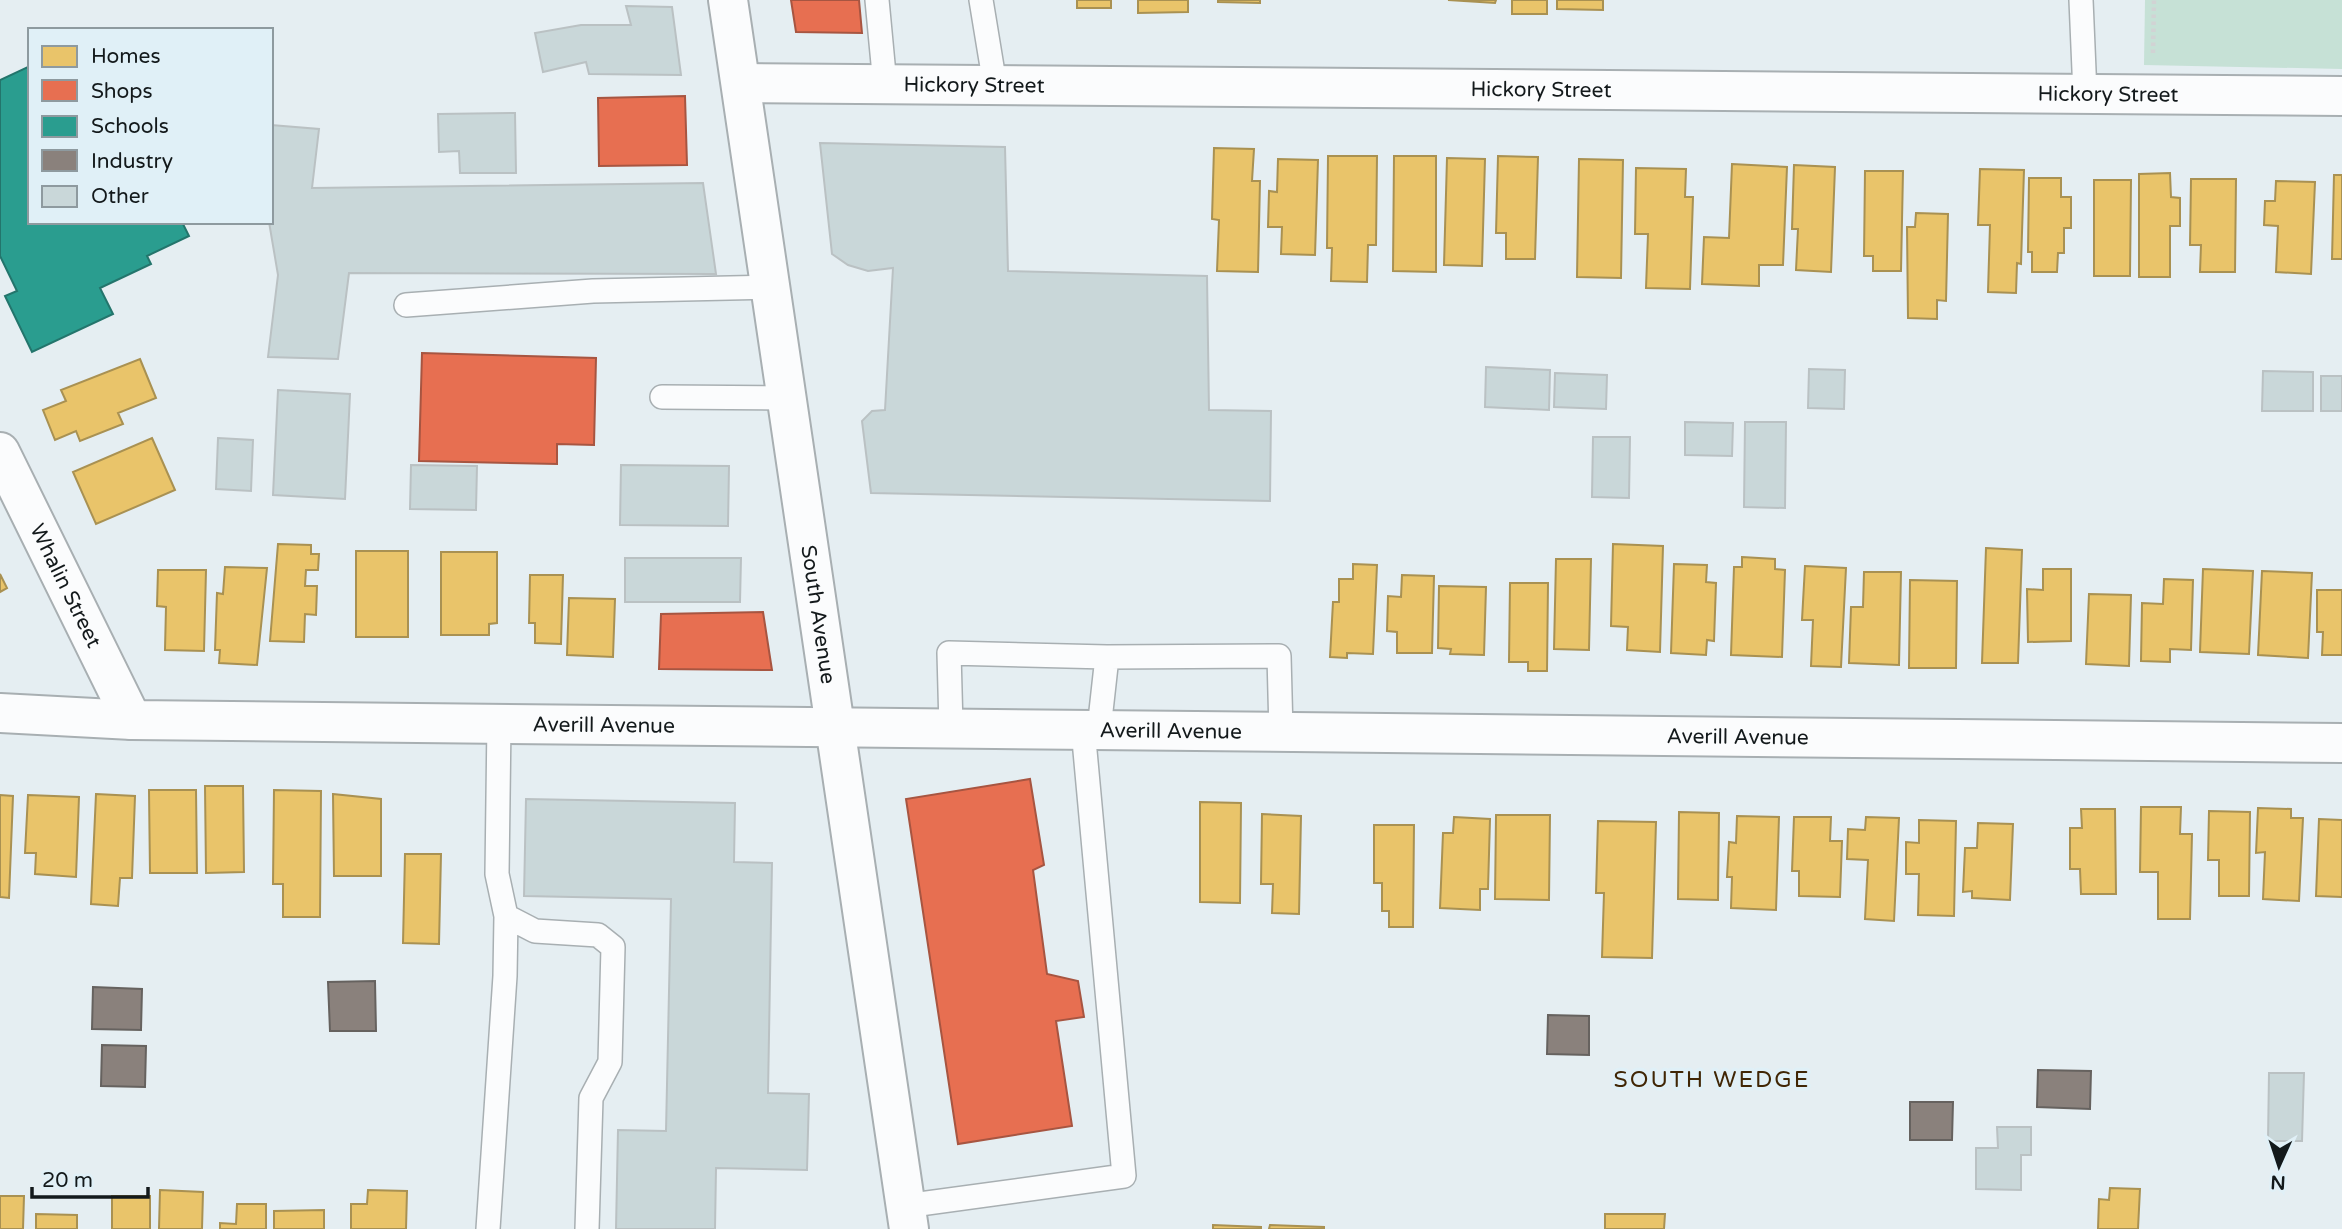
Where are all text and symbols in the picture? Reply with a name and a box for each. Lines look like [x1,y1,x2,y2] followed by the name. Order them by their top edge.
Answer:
[28,28,273,224] legend
[91,44,161,69] text: Homes
[903,72,1045,98] street label: Hickory Street
[1470,77,1612,103] street label: Hickory Street
[91,79,153,104] text: Shops
[2037,82,2179,108] street label: Hickory Street
[91,114,169,139] text: Schools
[91,149,173,174] text: Industry
[91,184,149,209] text: Other
[24,520,106,652] street label: Whalin Street
[795,543,841,686] street label: South Avenue
[533,712,675,739] street label: Averill Avenue
[1100,718,1242,745] street label: Averill Avenue
[1666,724,1809,750] street label: Averill Avenue
[1614,1066,1810,1094] district label: SOUTH WEDGE
[2244,1131,2314,1201] north arrow
[32,1156,147,1200] scale bar
[42,1168,93,1193] text: 20 m
[2270,1171,2286,1193] text: N

